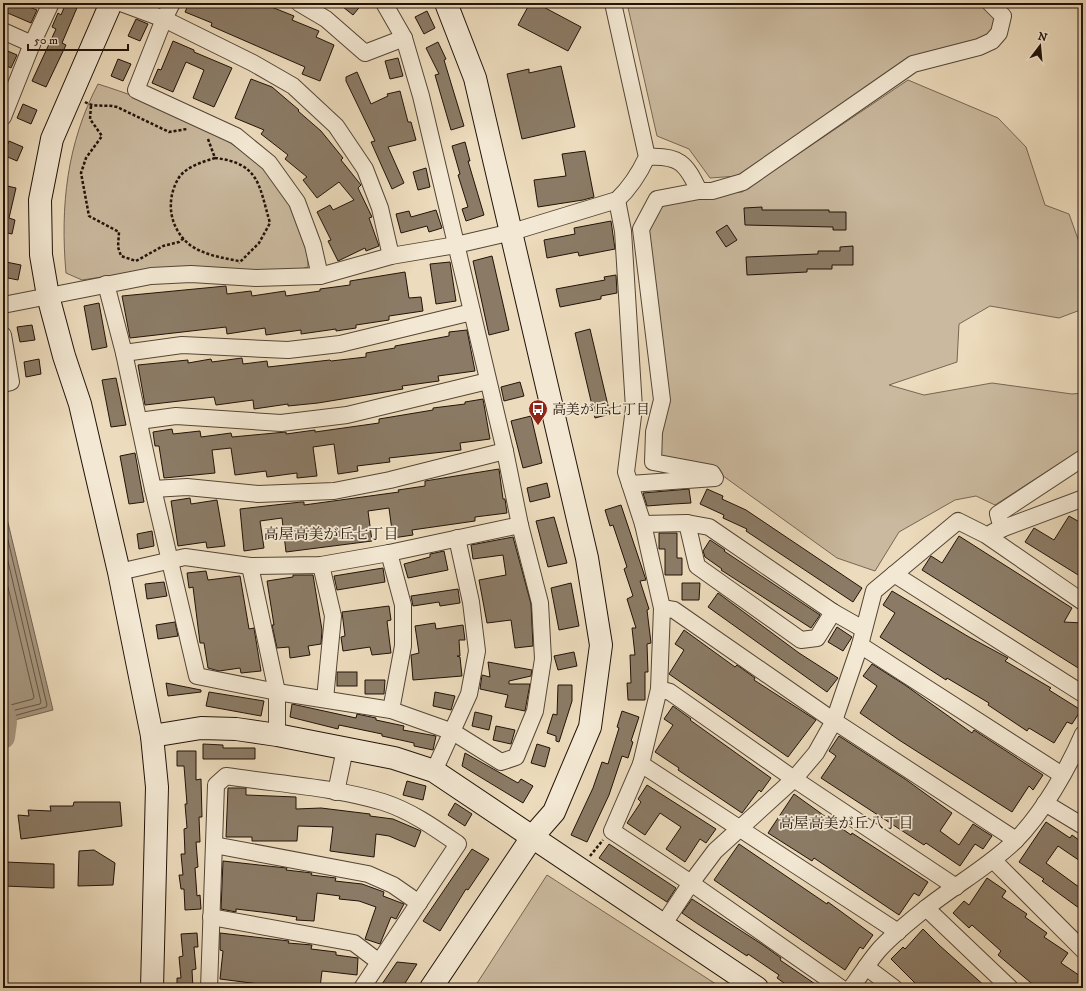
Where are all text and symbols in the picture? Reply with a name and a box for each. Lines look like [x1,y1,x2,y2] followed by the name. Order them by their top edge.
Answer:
[28,26,128,52] scale bar
[1020,26,1060,66] north arrow
[1036,29,1049,45] text: N
[34,33,58,48] text: 50 m
[527,398,549,426] bus stop icon: 高美が丘七丁目
[552,401,650,419] place label: 高美が丘七丁目
[263,525,399,544] district label: 高屋高美が丘七丁目
[778,814,914,833] district label: 高屋高美が丘八丁目

